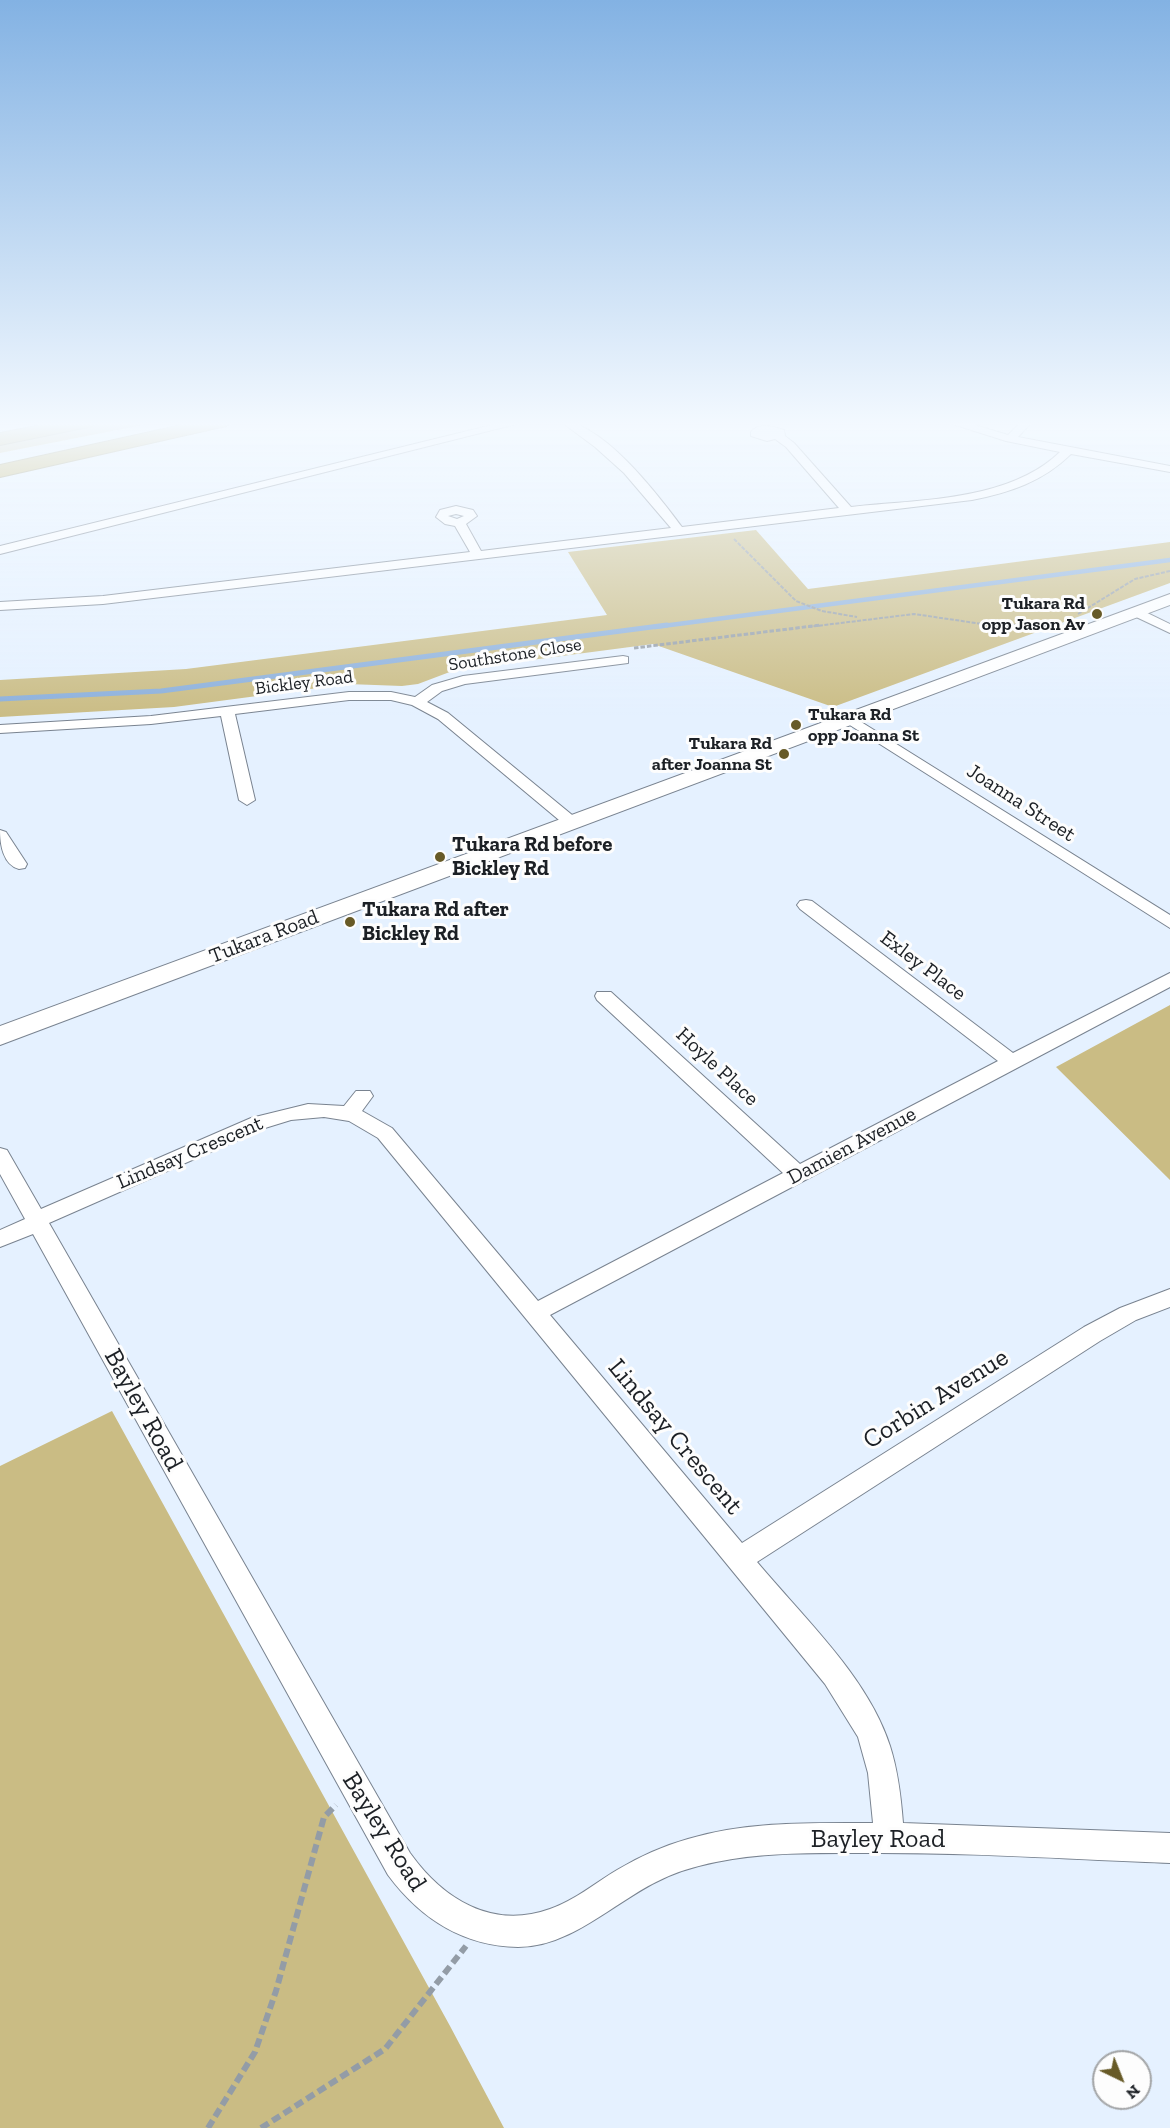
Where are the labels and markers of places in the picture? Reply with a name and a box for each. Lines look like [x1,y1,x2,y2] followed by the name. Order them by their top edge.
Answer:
[982,593,1085,636] place label: Tukara Rd opp Jason Av
[1090,607,1104,621] marker: Tukara Rd opp Jason Av
[808,704,919,746] place label: Tukara Rd opp Joanna St
[789,718,803,732] marker: Tukara Rd opp Joanna St
[652,733,772,776] place label: Tukara Rd after Joanna St
[777,747,791,761] marker: Tukara Rd after Joanna St
[452,832,612,882] place label: Tukara Rd before Bickley Rd
[433,850,447,864] marker: Tukara Rd before Bickley Rd
[362,897,509,947] place label: Tukara Rd after Bickley Rd
[343,915,357,929] marker: Tukara Rd after Bickley Rd

